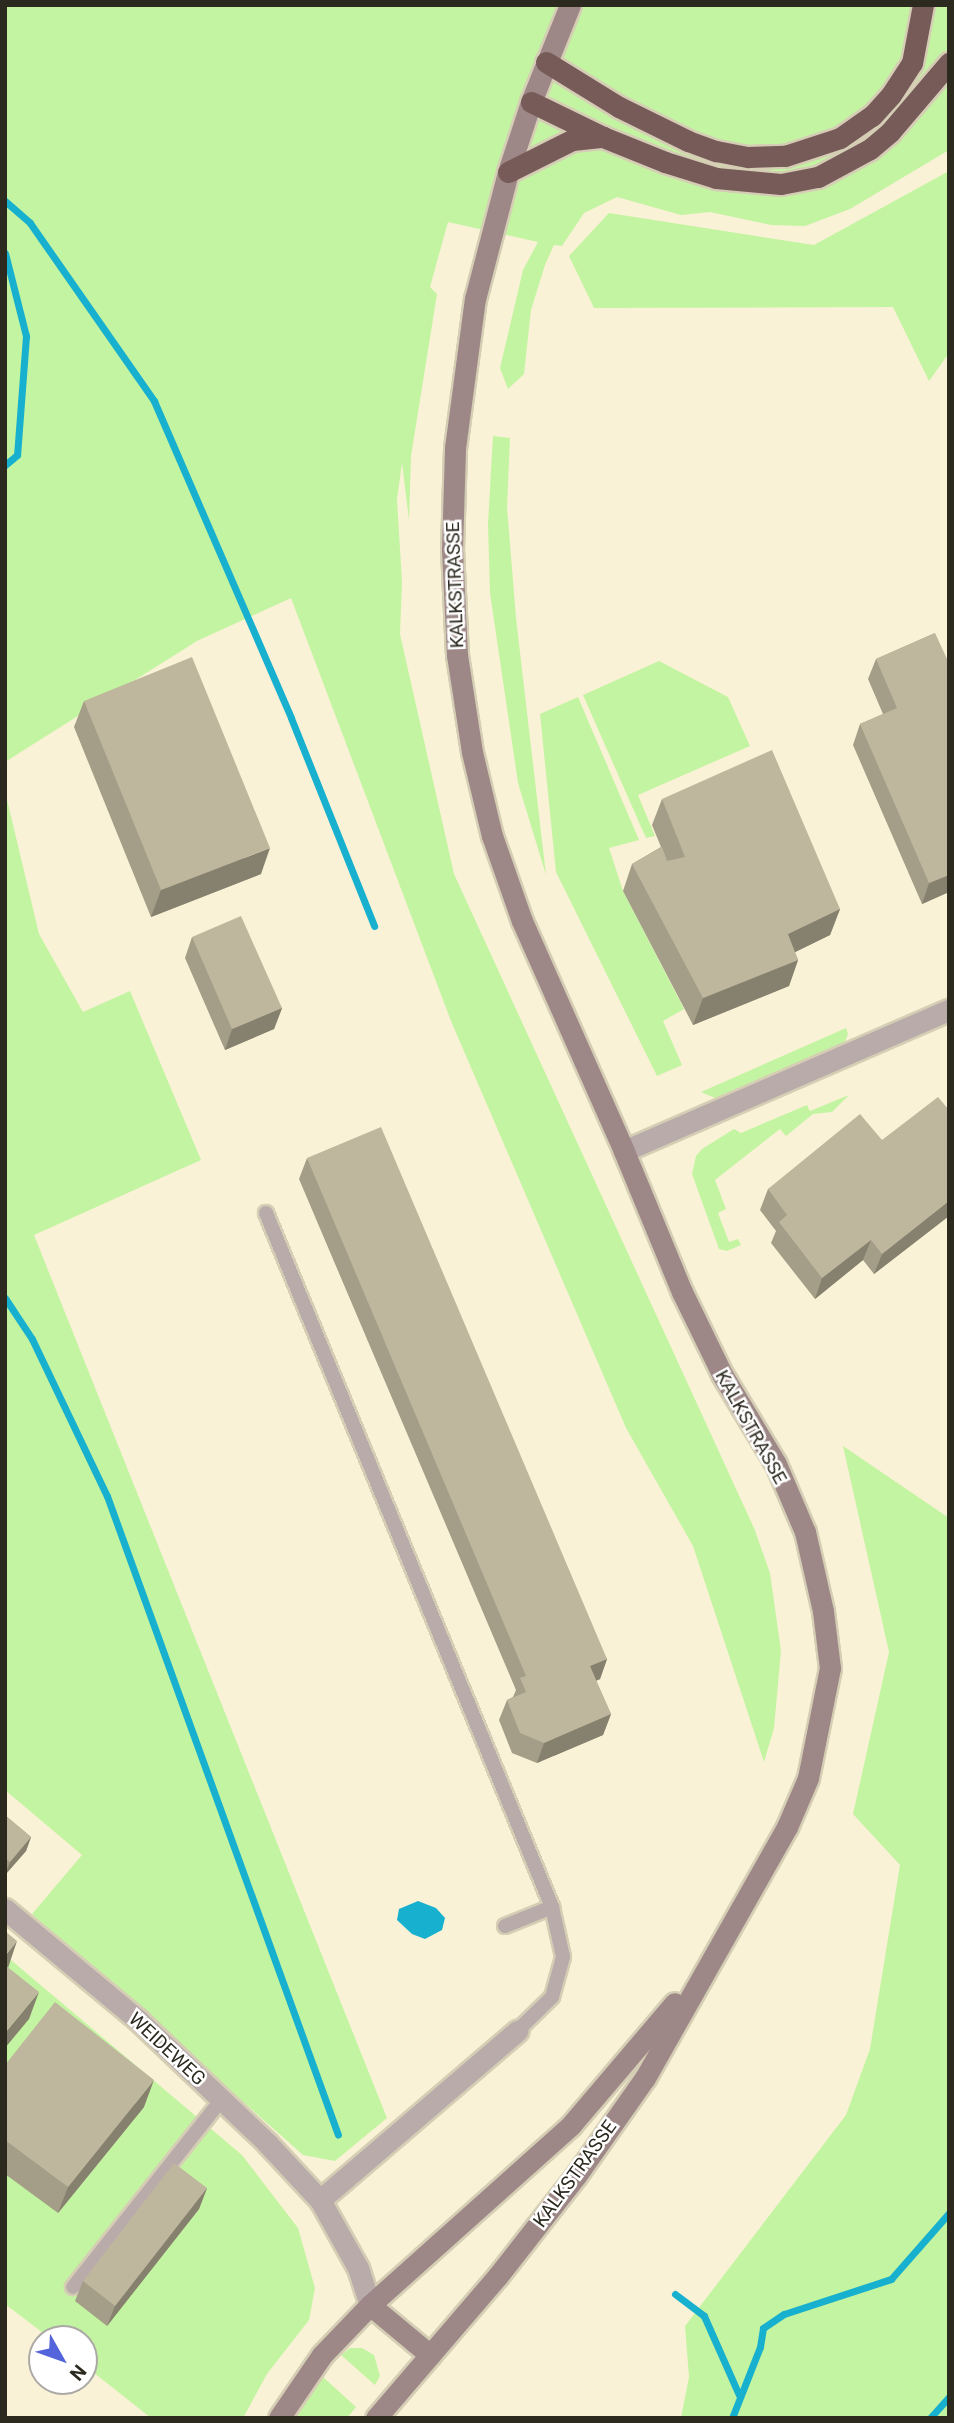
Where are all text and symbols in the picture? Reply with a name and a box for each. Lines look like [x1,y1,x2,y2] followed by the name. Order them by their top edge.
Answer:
[441,521,469,649] street label: KALKSTRASSE
[710,1366,792,1488] street label: KALKSTRASSE
[124,2008,210,2090] street label: WEIDEWEG
[529,2116,621,2232] street label: KALKSTRASSE
[28,2325,98,2395] north arrow
[65,2360,91,2385] text: N

